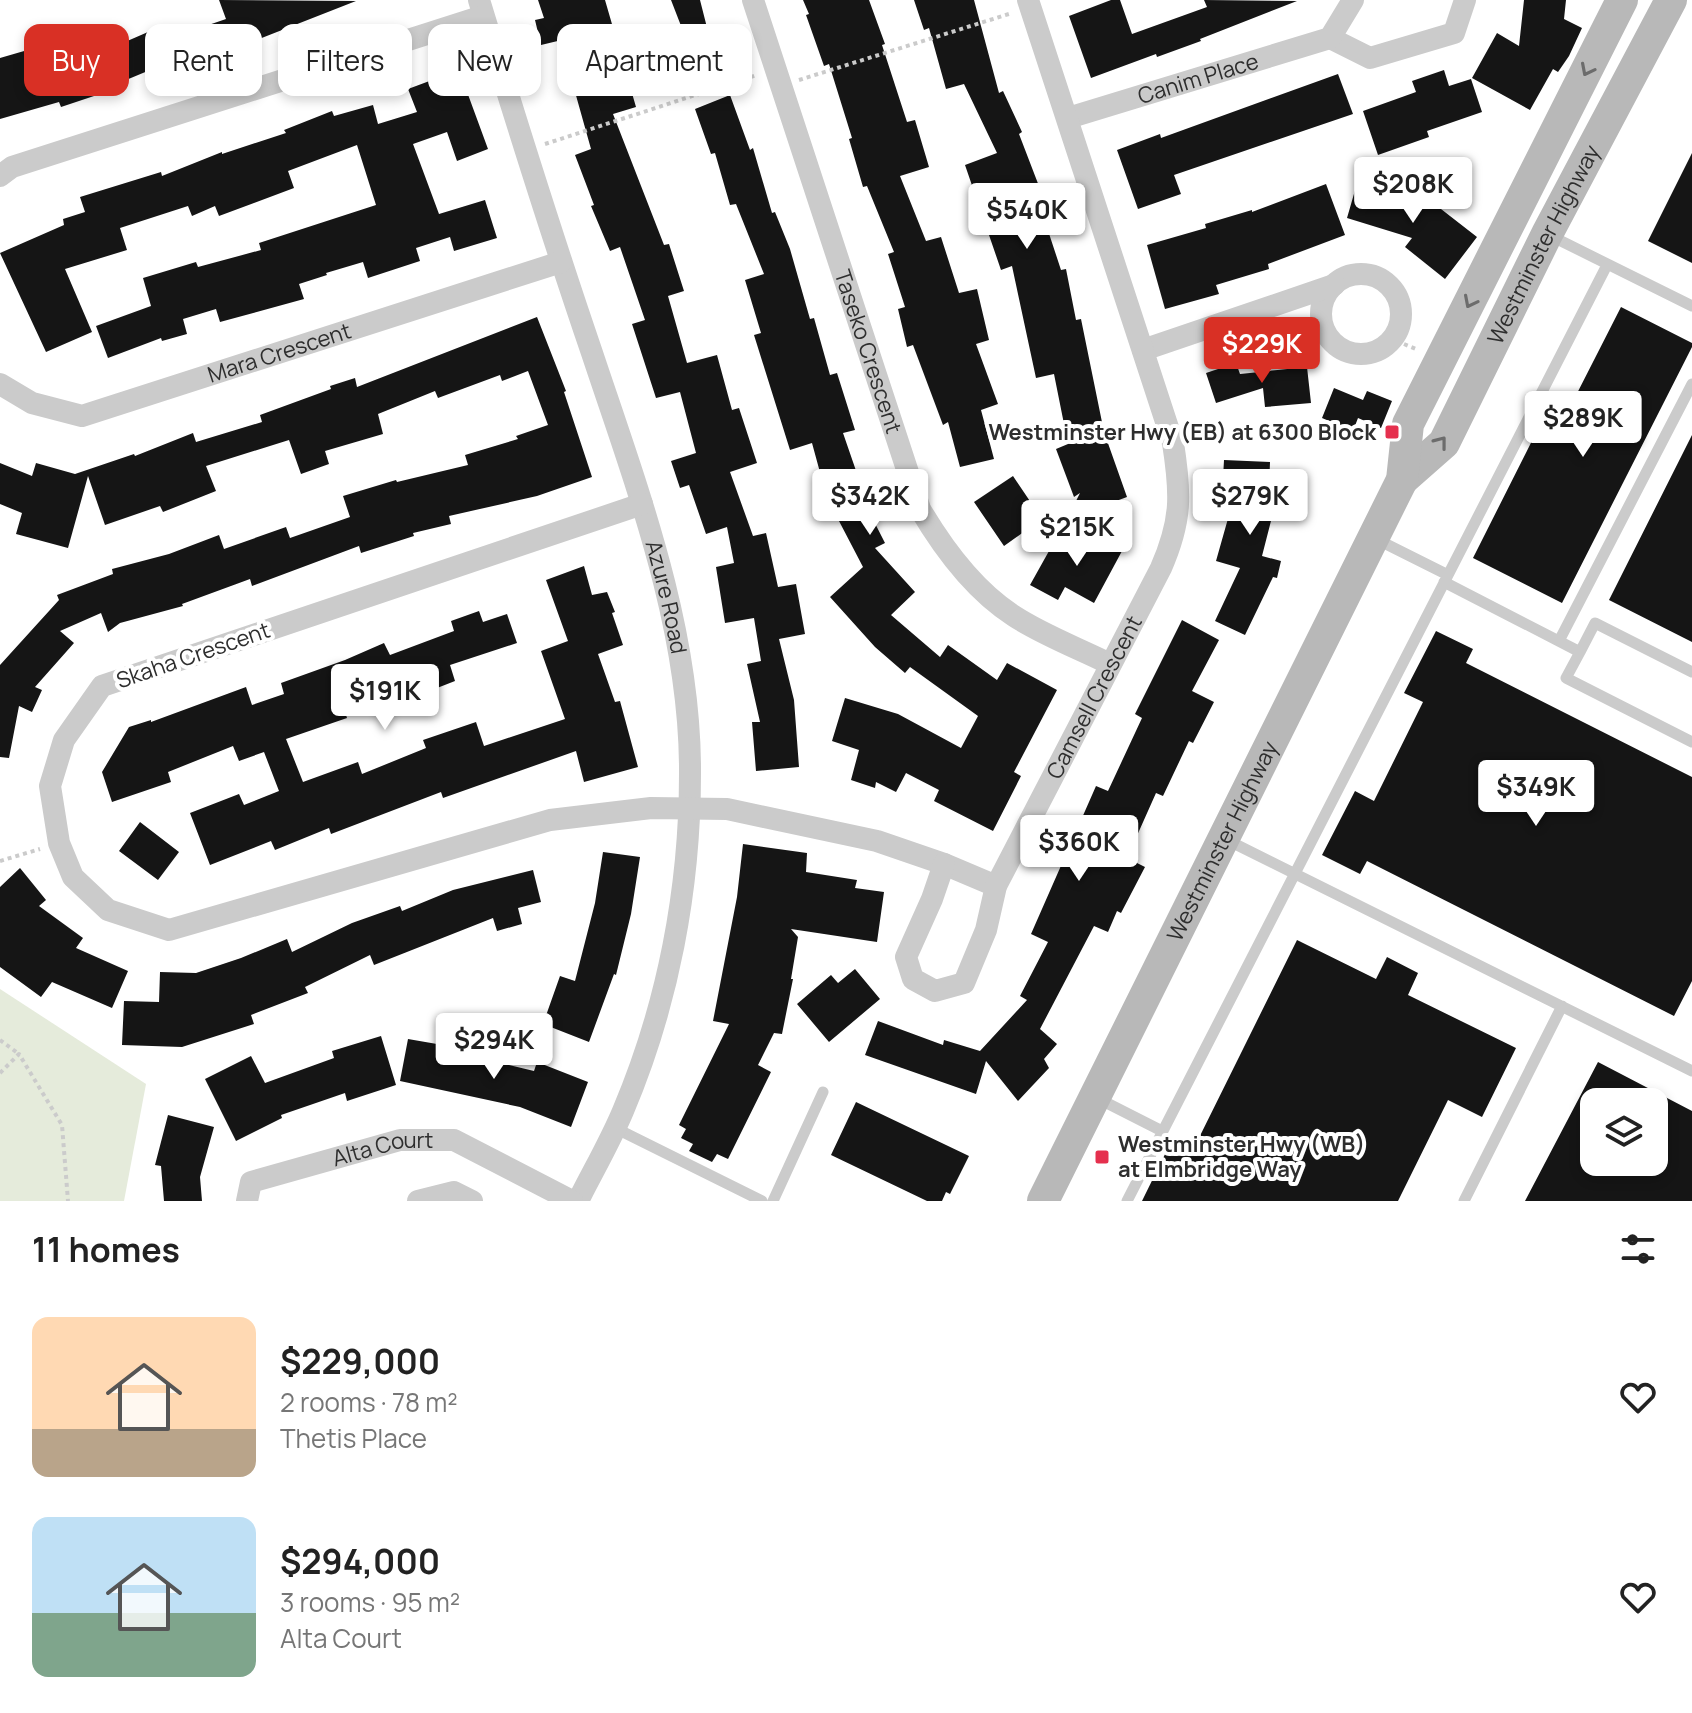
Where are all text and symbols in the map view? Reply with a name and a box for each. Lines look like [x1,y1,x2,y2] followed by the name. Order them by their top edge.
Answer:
[24,24,129,96] chip: Buy
[145,24,262,96] chip: Rent
[278,24,412,96] chip: Filters
[428,24,541,96] chip: New
[557,24,752,96] chip: Apartment
[1134,46,1262,111] street label: Canim Place
[1581,61,1597,76] one-way arrow
[1480,139,1607,349] street label: Westminster Highway
[1357,157,1469,225] pin: $208K
[1372,165,1454,201] text: $208K
[971,183,1083,251] pin: $540K
[986,191,1068,227] text: $540K
[828,266,909,437] street label: Taseko Crescent
[1464,293,1480,308] one-way arrow
[204,315,355,390] street label: Mara Crescent
[1206,317,1318,385] pin: $229K
[1222,325,1302,361] text: $229K
[1527,391,1639,459] pin: $289K
[1543,399,1623,435] text: $289K
[988,417,1377,447] place label: Westminster Hwy (EB) at 6300 Block
[1383,423,1401,441] marker: Westminster Hwy (EB) at 6300 Block
[1431,437,1445,452] one-way arrow
[814,469,926,537] pin: $342K
[1194,469,1306,537] pin: $279K
[830,477,910,513] text: $342K
[1211,477,1289,513] text: $279K
[1021,500,1133,568] pin: $215K
[1039,508,1115,544] text: $215K
[639,537,694,656] street label: Azure Road
[1039,610,1149,784] street label: Camsell Crescent
[112,615,274,695] street label: Skaha Crescent
[329,664,441,732] pin: $191K
[349,672,421,708] text: $191K
[1160,736,1285,946] street label: Westminster Highway
[1480,760,1592,828] pin: $349K
[1496,768,1576,804] text: $349K
[1023,815,1135,883] pin: $360K
[1038,823,1120,859] text: $360K
[438,1013,550,1081] pin: $294K
[454,1021,534,1057] text: $294K
[1580,1088,1668,1176] map controls
[1580,1088,1668,1176] button: layers
[329,1125,434,1173] street label: Alta Court
[1118,1129,1365,1184] place label: Westminster Hwy (WB) at Elmbridge Way
[1093,1148,1111,1166] marker: Westminster Hwy (WB) at Elmbridge Way
[32,1226,180,1272] text: 11 homes
[1616,1227,1660,1271] icon: filters
[280,1338,440,1384] text: $229,000
[96,1349,192,1445] icon: home
[1616,1375,1660,1419] icon: heart
[280,1384,458,1420] text: 2 rooms · 78 m²
[280,1420,427,1456] text: Thetis Place
[280,1538,440,1584] text: $294,000
[96,1549,192,1645] icon: home
[1616,1575,1660,1619] icon: heart
[280,1584,460,1620] text: 3 rooms · 95 m²
[280,1620,402,1656] text: Alta Court

